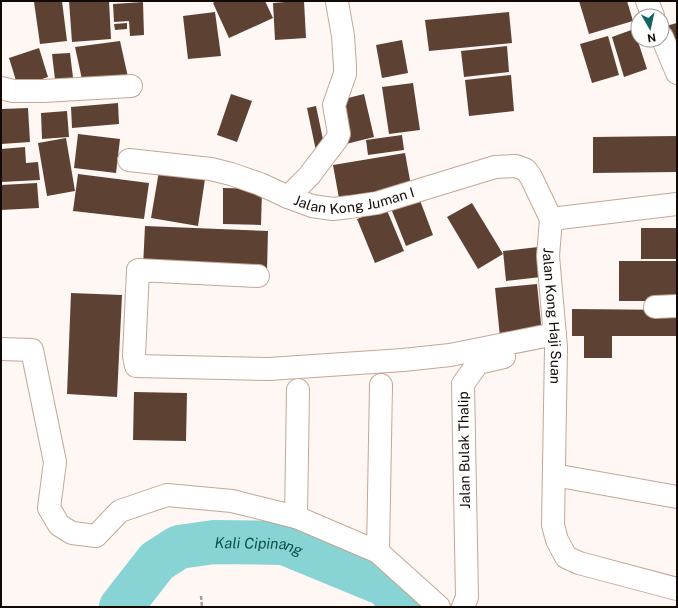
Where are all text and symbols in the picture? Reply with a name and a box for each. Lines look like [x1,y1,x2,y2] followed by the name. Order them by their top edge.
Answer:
[630,8,670,48] north arrow
[646,31,657,44] text: N
[292,184,416,217] street label: Jalan Kong Juman I
[540,247,564,384] street label: Jalan Kong Haji Suan
[455,391,473,509] street label: Jalan Bulak Thalip
[214,534,306,558] water label: Kali Cipinang

